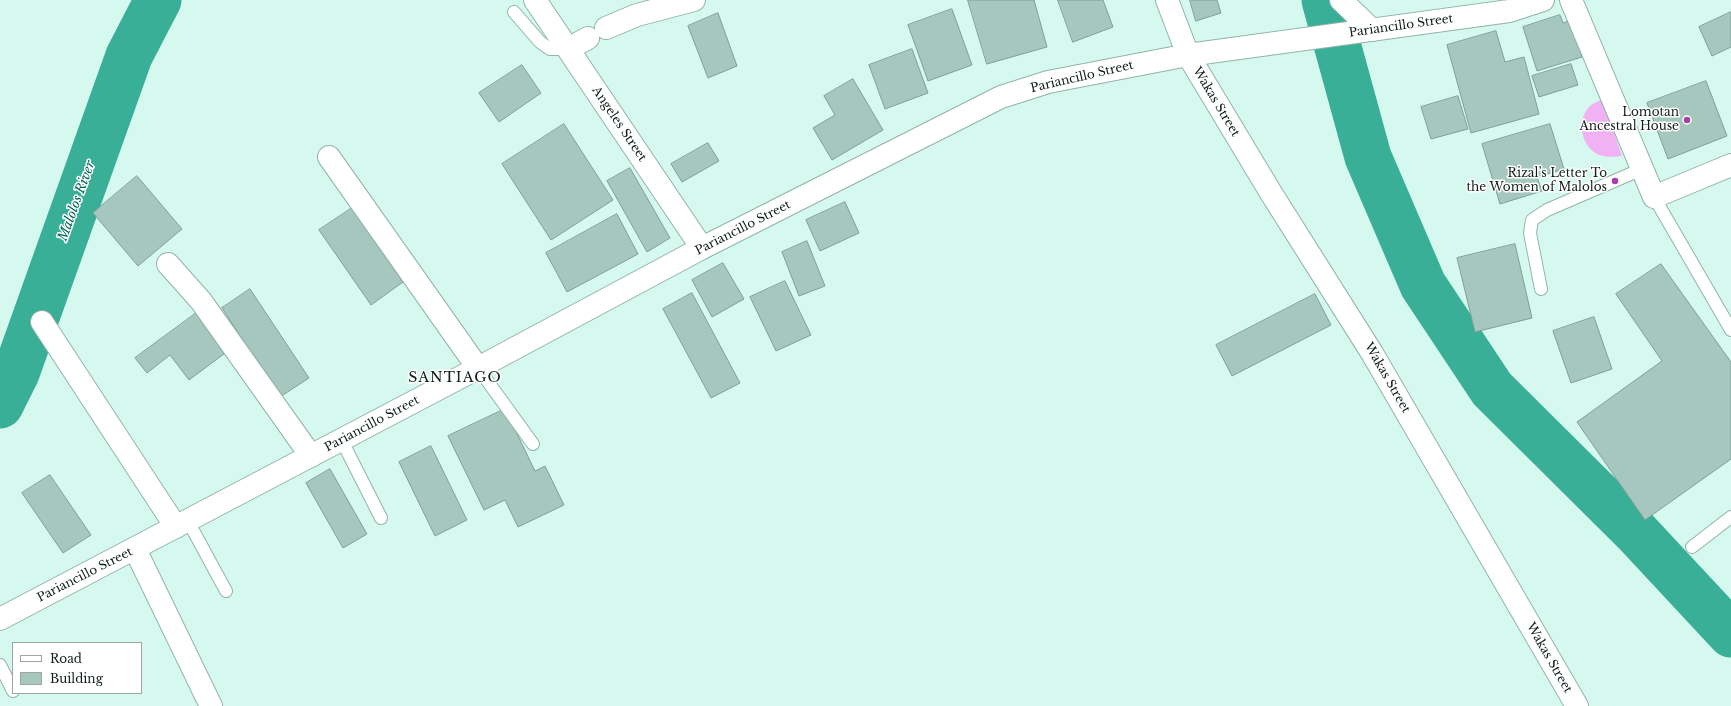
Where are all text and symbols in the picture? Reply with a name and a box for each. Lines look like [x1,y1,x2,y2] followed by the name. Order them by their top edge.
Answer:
[1348,12,1454,40] street label: Pariancillo Street
[1029,58,1135,96] street label: Pariancillo Street
[1190,65,1242,139] street label: Wakas Street
[589,84,649,164] street label: Angeles Street
[1579,106,1679,134] place label: Lomotan Ancestral House
[1682,115,1692,125] marker: Lomotan Ancestral House
[55,159,99,243] water label: Malolos River
[1467,167,1607,195] place label: Rizal’s Letter To the Women of Malolos
[1610,176,1620,186] marker: Rizal’s Letter To the Women of Malolos
[693,198,793,258] street label: Pariancillo Street
[1361,340,1413,416] street label: Wakas Street
[408,370,502,386] district label: SANTIAGO
[322,393,422,455] street label: Pariancillo Street
[35,545,135,605] street label: Pariancillo Street
[1523,620,1575,696] street label: Wakas Street
[12,642,142,694] legend
[50,651,82,666] text: Road
[50,671,103,686] text: Building

